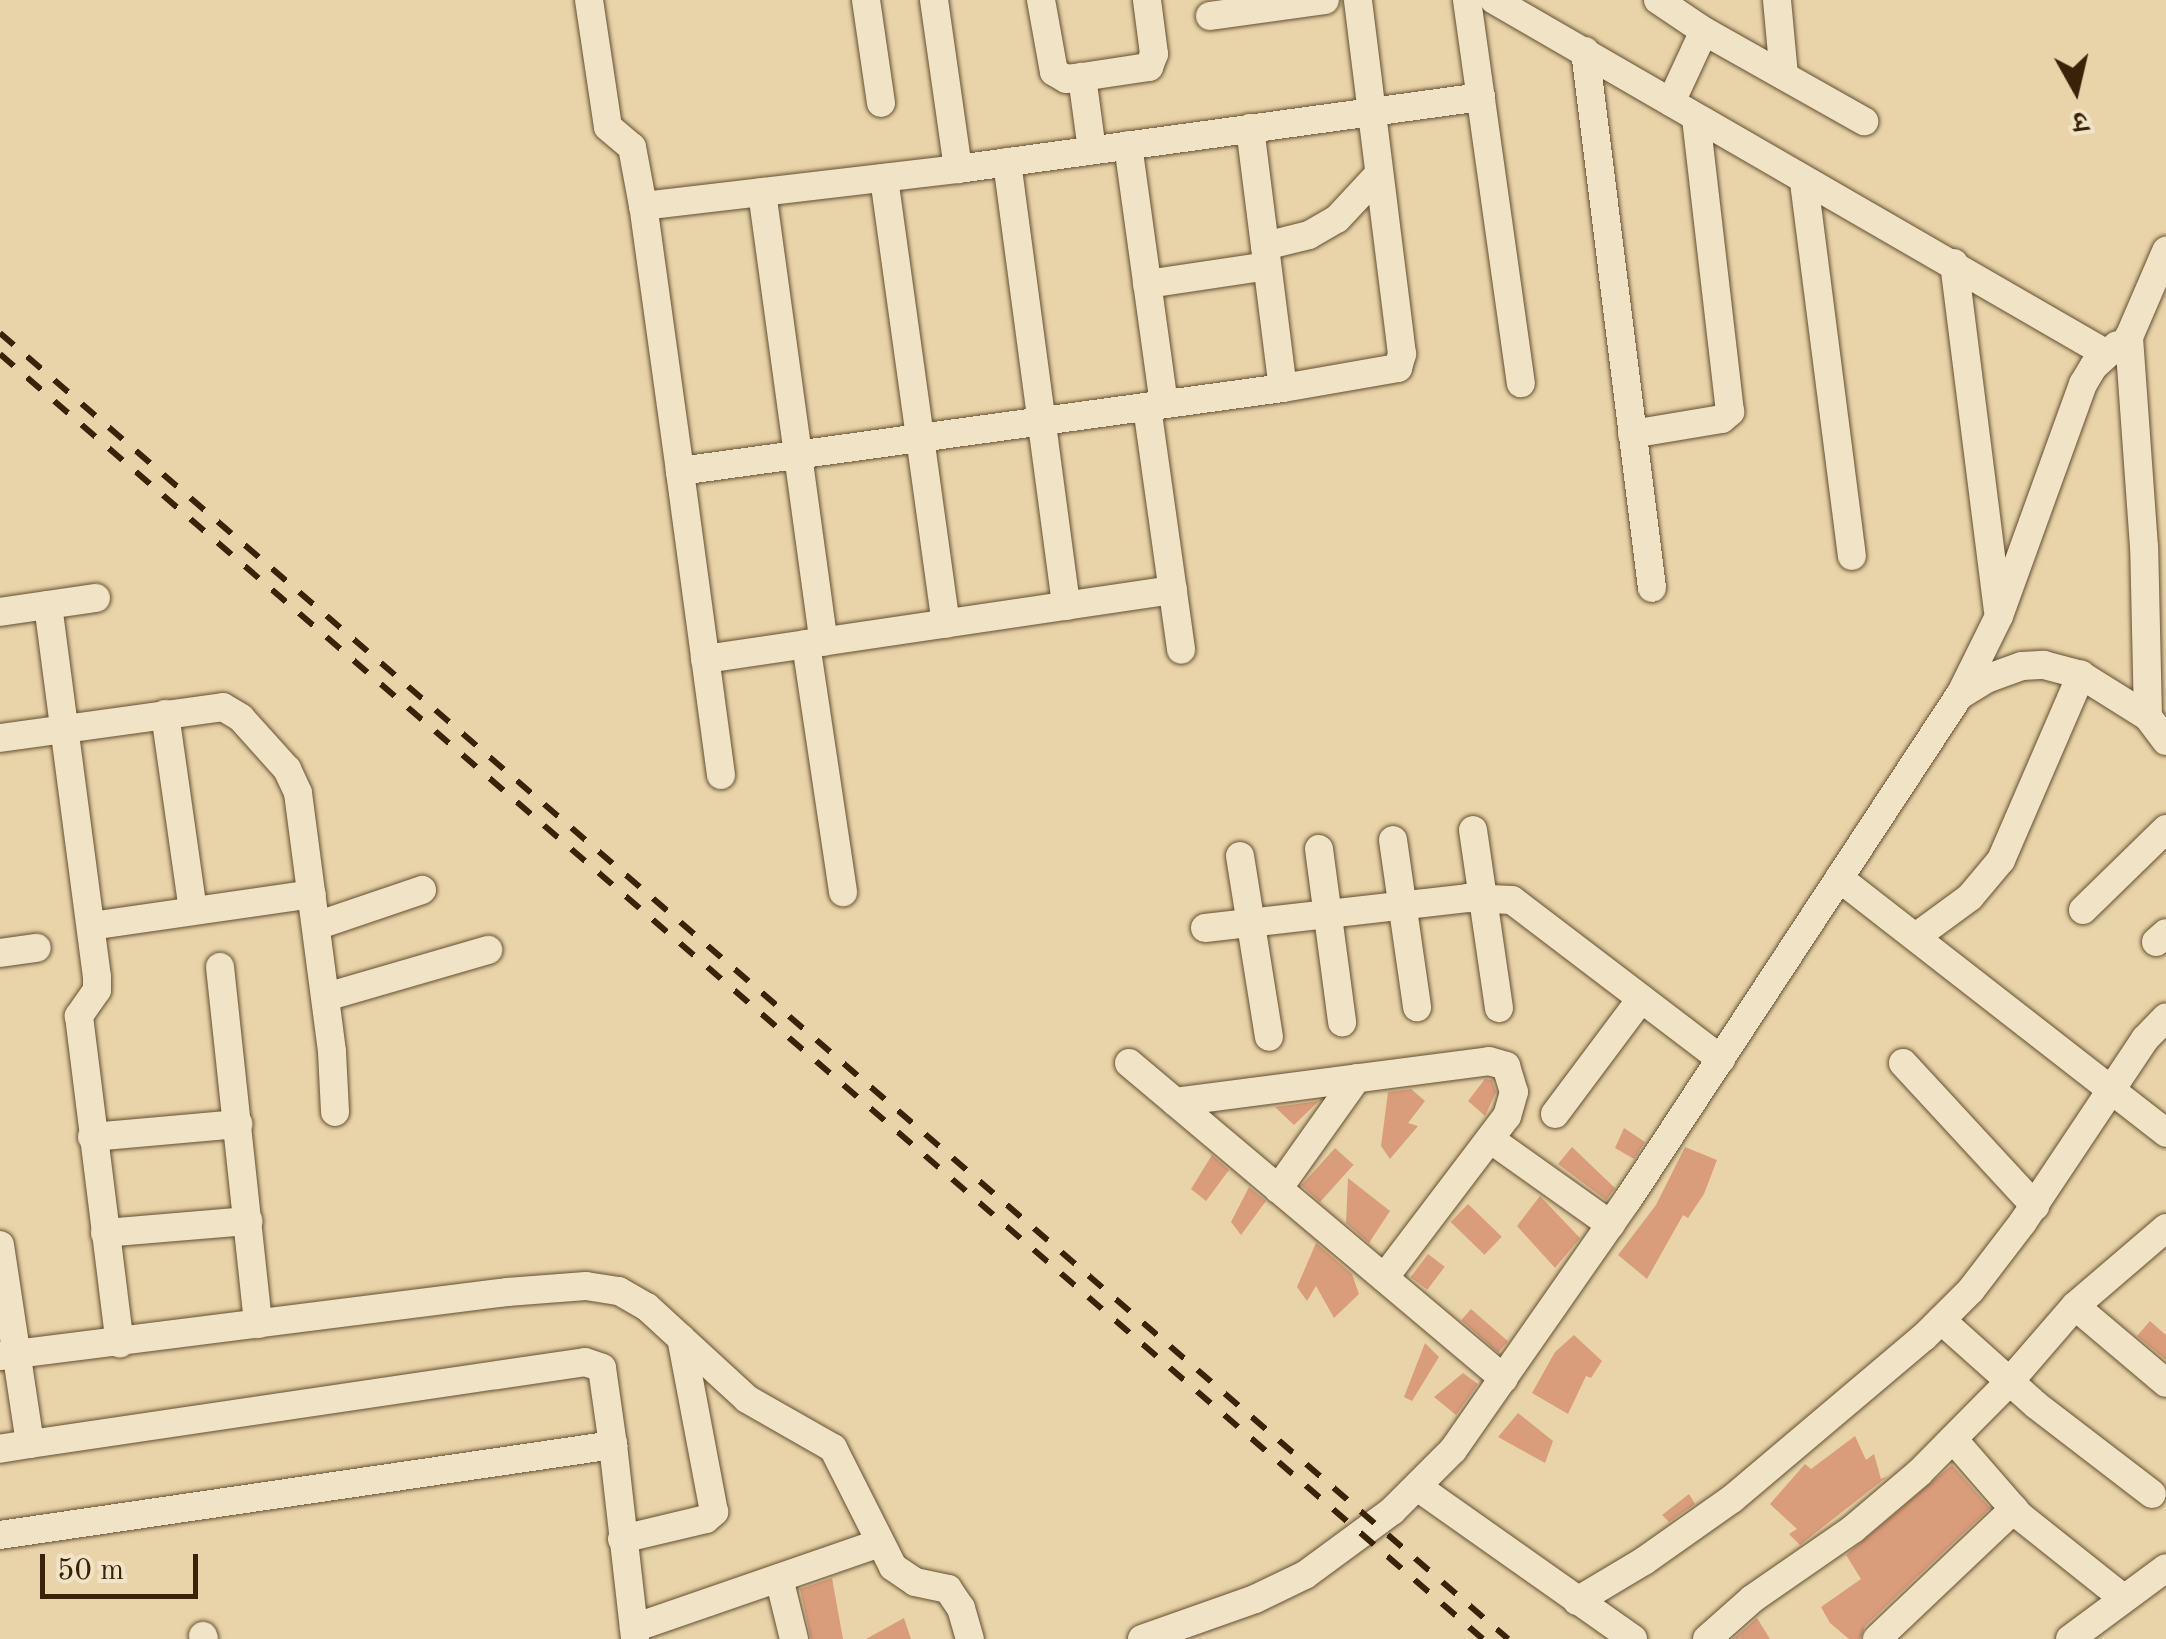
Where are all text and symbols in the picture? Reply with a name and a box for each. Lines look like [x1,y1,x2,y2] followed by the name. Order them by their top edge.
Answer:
[2026,40,2126,140] north arrow
[2071,105,2089,135] text: उ
[45,1534,202,1596] scale bar
[57,1556,124,1586] text: 50 m

